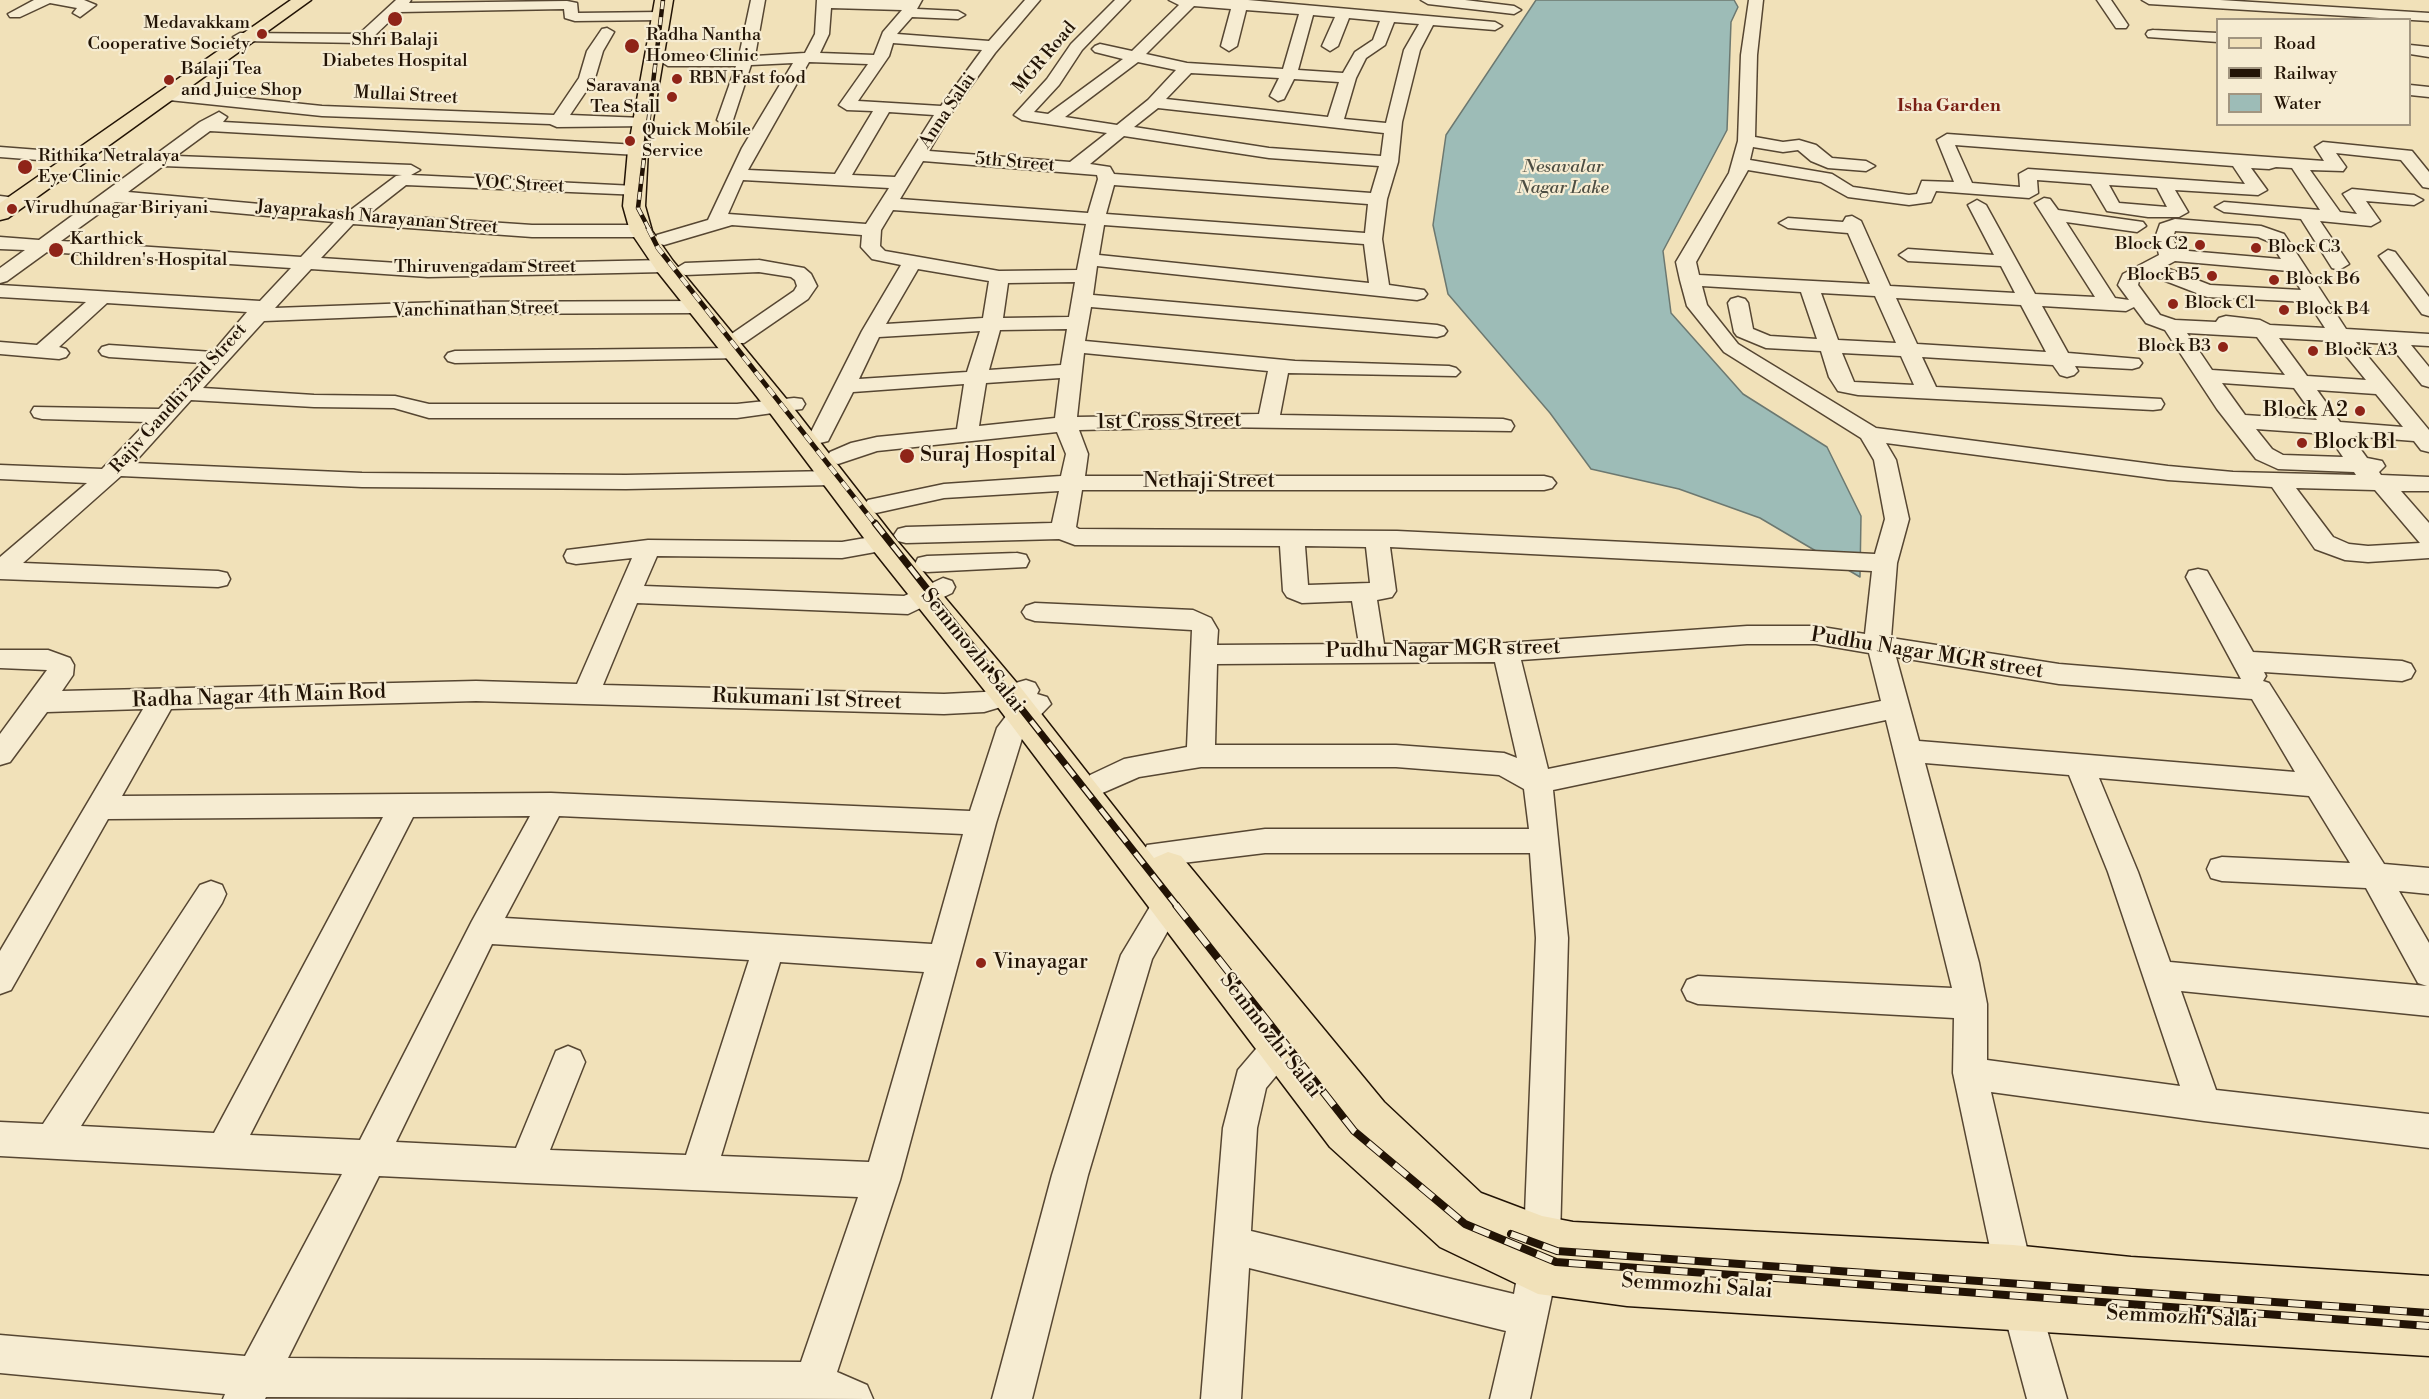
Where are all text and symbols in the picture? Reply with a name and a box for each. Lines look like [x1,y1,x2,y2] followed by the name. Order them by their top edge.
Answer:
[386,10,404,28] marker: Shri Balaji Diabetes Hospital
[88,13,250,56] place label: Medavakkam Cooperative Society
[1009,18,1081,98] street label: MGR Road
[2216,18,2411,126] legend
[646,25,761,68] place label: Radha Nantha Homeo Clinic
[255,27,269,41] marker: Medavakkam Cooperative Society
[323,30,467,72] place label: Shri Balaji Diabetes Hospital
[2274,32,2316,55] text: Road
[623,37,641,55] marker: Radha Nantha Homeo Clinic
[181,59,302,101] place label: Balaji Tea and Juice Shop
[2274,62,2337,85] text: Railway
[689,68,806,90] place label: RBN Fast food
[915,69,981,153] street label: Anna Salai
[670,72,684,86] marker: RBN Fast food
[162,73,176,87] marker: Balaji Tea and Juice Shop
[586,76,660,118] place label: Saravana Tea Stall
[353,82,459,110] street label: Mullai Street
[665,90,679,104] marker: Saravana Tea Stall
[2274,92,2321,115] text: Water
[1897,96,2001,118] district label: Isha Garden
[642,120,751,162] place label: Quick Mobile Service
[623,134,637,148] marker: Quick Mobile Service
[38,146,180,188] place label: Rithika Netralaya Eye Clinic
[974,149,1056,177] street label: 5th Street
[1517,157,1609,200] water label: Nesavalar Nagar Lake
[16,158,34,176] marker: Rithika Netralaya Eye Clinic
[473,172,565,198] street label: VOC Street
[255,197,499,239] street label: Jayaprakash Narayanan Street
[24,198,208,220] place label: Virudhunagar Biriyani
[5,202,19,216] marker: Virudhunagar Biriyani
[70,229,227,272] place label: Karthick Children's Hospital
[2115,234,2188,256] place label: Block C2
[2268,237,2341,259] place label: Block C3
[2193,238,2207,252] marker: Block C2
[47,241,65,259] marker: Karthick Children's Hospital
[2249,241,2263,255] marker: Block C3
[394,257,576,279] street label: Thiruvengadam Street
[2127,265,2200,287] place label: Block B5
[2205,269,2219,283] marker: Block B5
[2286,269,2360,291] place label: Block B6
[2267,273,2281,287] marker: Block B6
[2185,293,2255,315] place label: Block C1
[2166,297,2180,311] marker: Block C1
[393,298,559,322] street label: Vanchinathan Street
[2296,299,2370,321] place label: Block B4
[2277,303,2291,317] marker: Block B4
[106,320,252,478] street label: Rajiv Gandhi 2nd Street
[2138,336,2211,358] place label: Block B3
[2216,340,2230,354] marker: Block B3
[2325,340,2398,362] place label: Block A3
[2306,344,2320,358] marker: Block A3
[2263,398,2348,424] place label: Block A2
[2353,404,2367,418] marker: Block A2
[1096,408,1242,436] street label: 1st Cross Street
[2314,430,2396,456] place label: Block B1
[2295,436,2309,450] marker: Block B1
[920,443,1056,469] place label: Suraj Hospital
[898,447,916,465] marker: Suraj Hospital
[1143,469,1275,495] street label: Nethaji Street
[915,584,1029,718] street label: Semmozhi Salai
[1809,623,2045,685] street label: Pudhu Nagar MGR street
[1325,635,1561,665] street label: Pudhu Nagar MGR street
[132,680,386,714] street label: Radha Nagar 4th Main Rod
[712,684,902,716] street label: Rukumani 1st Street
[993,950,1088,976] place label: Vinayagar
[974,956,988,970] marker: Vinayagar
[1213,969,1327,1103] street label: Semmozhi Salai
[1621,1269,1773,1305] street label: Semmozhi Salai
[2106,1301,2258,1335] street label: Semmozhi Salai

